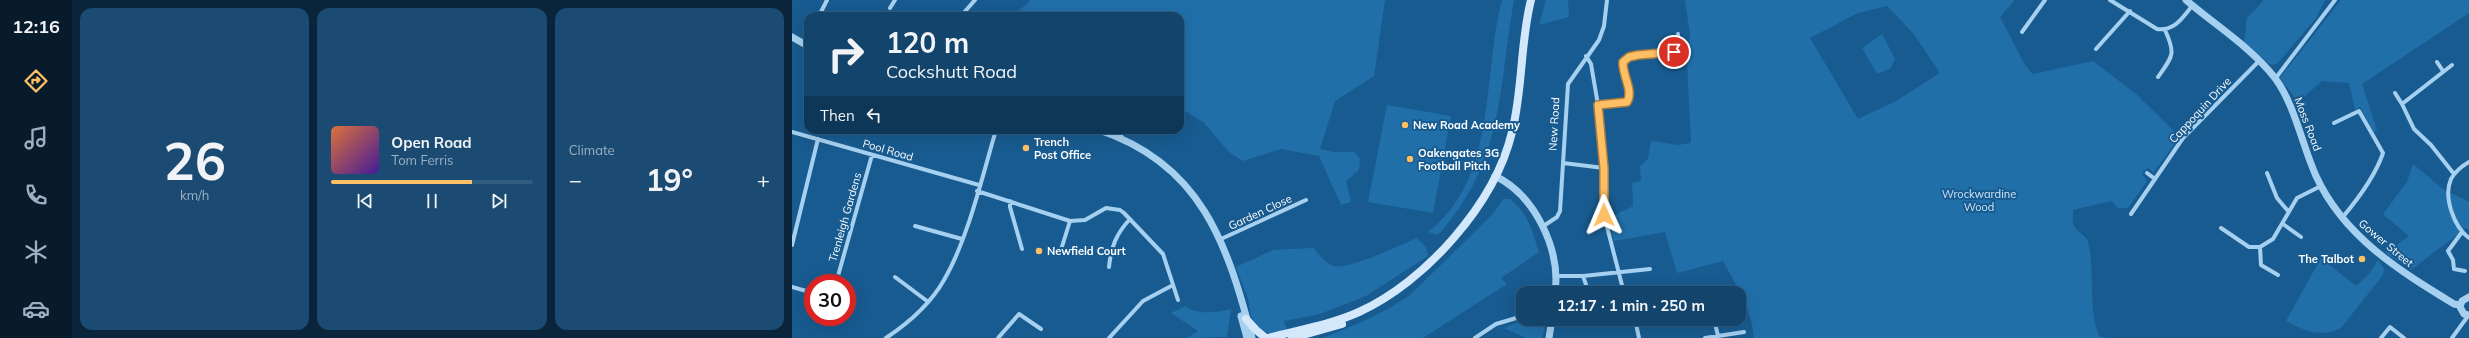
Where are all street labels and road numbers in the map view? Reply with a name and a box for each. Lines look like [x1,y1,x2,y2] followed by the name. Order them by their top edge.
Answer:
[2166,74,2234,146] street label: Cappoquin Drive
[2291,95,2325,153] street label: Moss Road
[1546,97,1562,151] street label: New Road
[861,136,915,164] street label: Pool Road
[826,171,864,263] street label: Trenleigh Gardens
[1226,191,1294,233] street label: Garden Close
[2356,216,2416,270] street label: Gower Street

